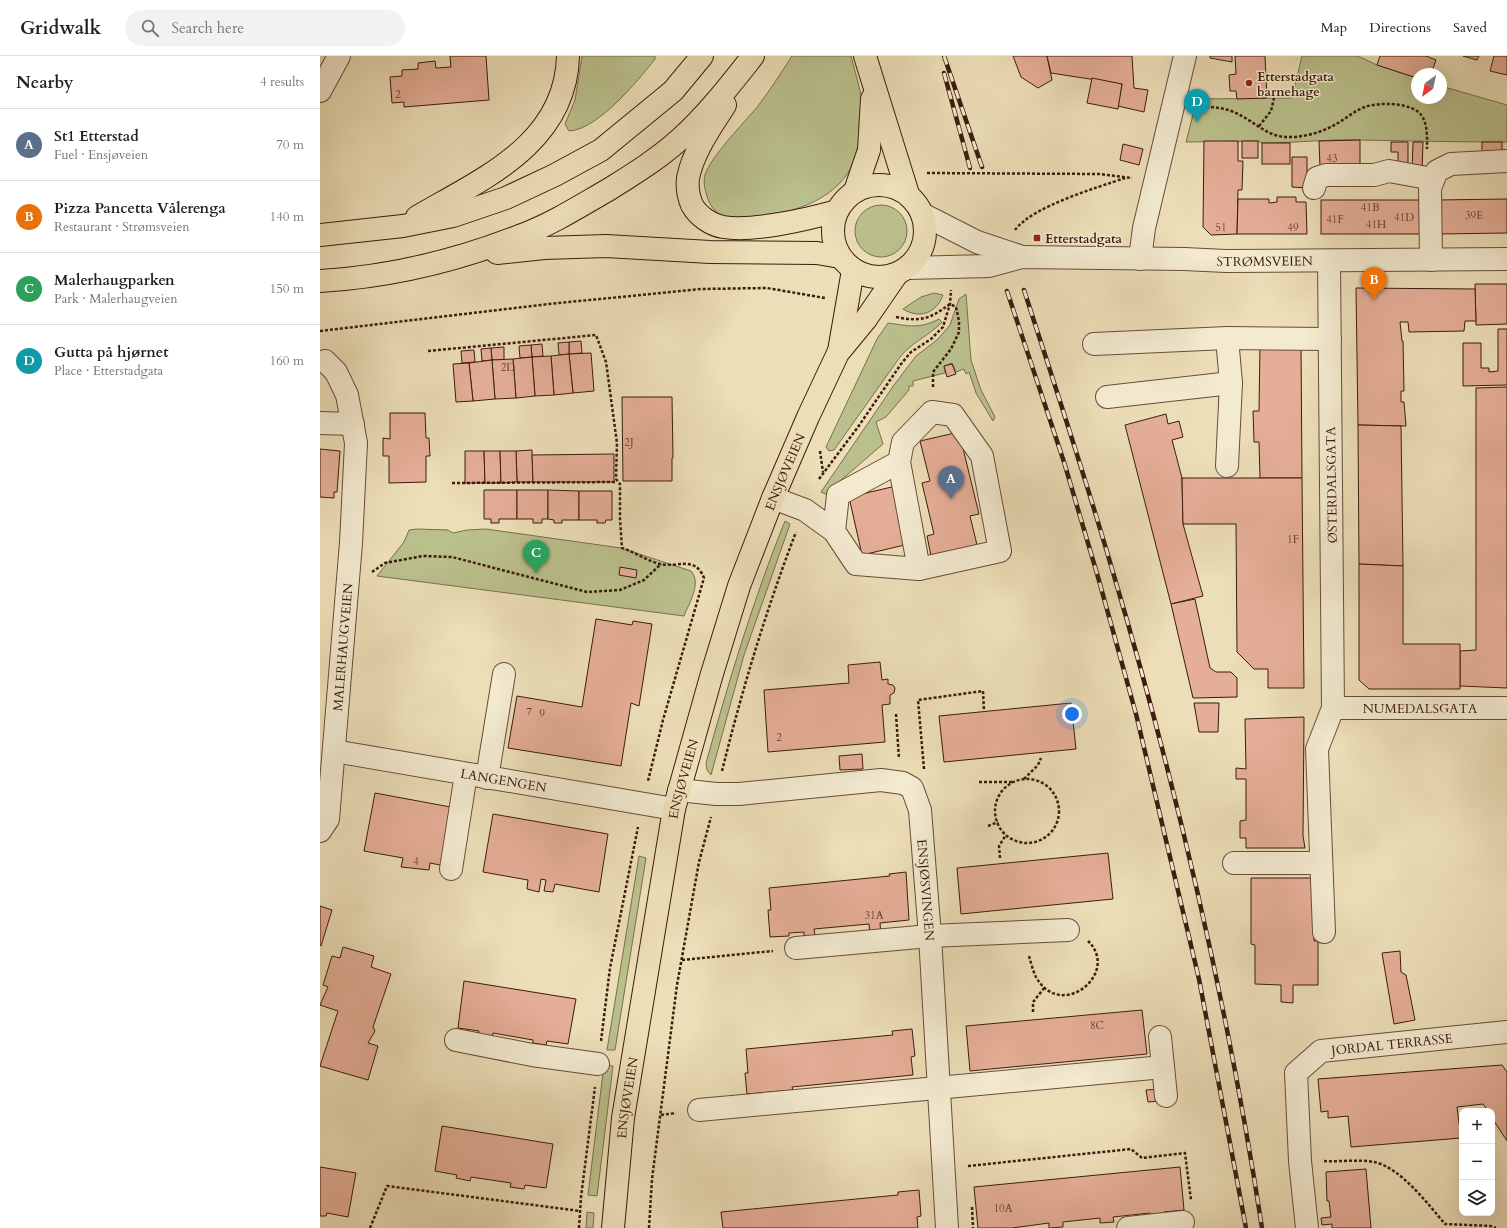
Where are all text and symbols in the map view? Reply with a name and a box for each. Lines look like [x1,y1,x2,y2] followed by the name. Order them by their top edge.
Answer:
[125,10,405,46] search box
[20,15,101,41] text: Gridwalk
[139,17,161,39] icon: search
[171,18,244,38] text: Search here
[1321,18,1347,37] text: Map
[1369,18,1431,37] text: Directions
[1453,18,1487,37] text: Saved
[1257,68,1335,101] place label: Etterstadgata barnehage
[1411,68,1447,104] north arrow
[16,71,73,94] text: Nearby
[260,73,304,91] text: 4 results
[1244,78,1254,88] marker: Etterstadgata barnehage
[395,87,401,102] house number: 2
[1184,89,1210,122] pin: D
[54,126,139,146] text: St1 Etterstad
[24,136,34,154] text: A
[276,136,304,154] text: 70 m
[54,146,148,164] text: Fuel · Ensjøveien
[1326,151,1338,166] house number: 43
[54,198,226,218] text: Pizza Pancetta Vålerenga
[1361,200,1379,215] house number: 41B
[24,208,34,226] text: B
[270,208,304,226] text: 140 m
[1465,208,1483,223] house number: 39E
[1394,210,1414,225] house number: 41D
[1326,212,1344,227] house number: 41F
[1366,217,1386,232] house number: 41H
[54,218,190,236] text: Restaurant · Strømsveien
[1215,220,1227,235] house number: 51
[1287,220,1299,235] house number: 49
[1045,230,1123,248] place label: Etterstadgata
[1032,233,1042,243] marker: Etterstadgata
[1216,252,1313,271] street label: STRØMSVEIEN
[1361,267,1387,300] pin: B
[54,270,175,290] text: Malerhaugparken
[24,280,34,298] text: C
[270,280,304,298] text: 150 m
[54,290,178,308] text: Park · Malerhaugveien
[54,342,169,362] text: Gutta på hjørnet
[23,352,35,370] text: D
[270,352,304,370] text: 160 m
[501,360,515,375] house number: 2D
[54,362,163,380] text: Place · Etterstadgata
[1322,426,1342,544] street label: ØSTERDALSGATA
[761,431,810,513] street label: ENSJØVEIEN
[624,435,634,450] house number: 2J
[938,466,964,499] pin: A
[1287,532,1299,547] house number: 1F
[523,540,549,573] pin: C
[329,582,358,712] street label: MALERHAUGVEIEN
[1363,700,1478,718] street label: NUMEDALSGATA
[526,704,532,719] house number: 7
[1062,704,1082,724] your location
[539,706,545,721] house number: 9
[776,730,782,745] house number: 2
[665,737,703,820] street label: ENSJØVEIEN
[459,765,548,797] street label: LANGENGEN
[912,838,938,942] street label: ENSJØSVINGEN
[413,854,419,869] house number: 4
[864,908,884,923] house number: 31A
[1090,1018,1104,1033] house number: 8C
[1328,1030,1453,1060] street label: JORDAL TERRASSE
[613,1056,643,1140] street label: ENSJØVEIEN
[1459,1108,1495,1216] map controls
[1459,1108,1495,1144] button: +
[1459,1144,1495,1180] button: −
[1459,1180,1495,1216] button: layers
[993,1201,1013,1216] house number: 10A

